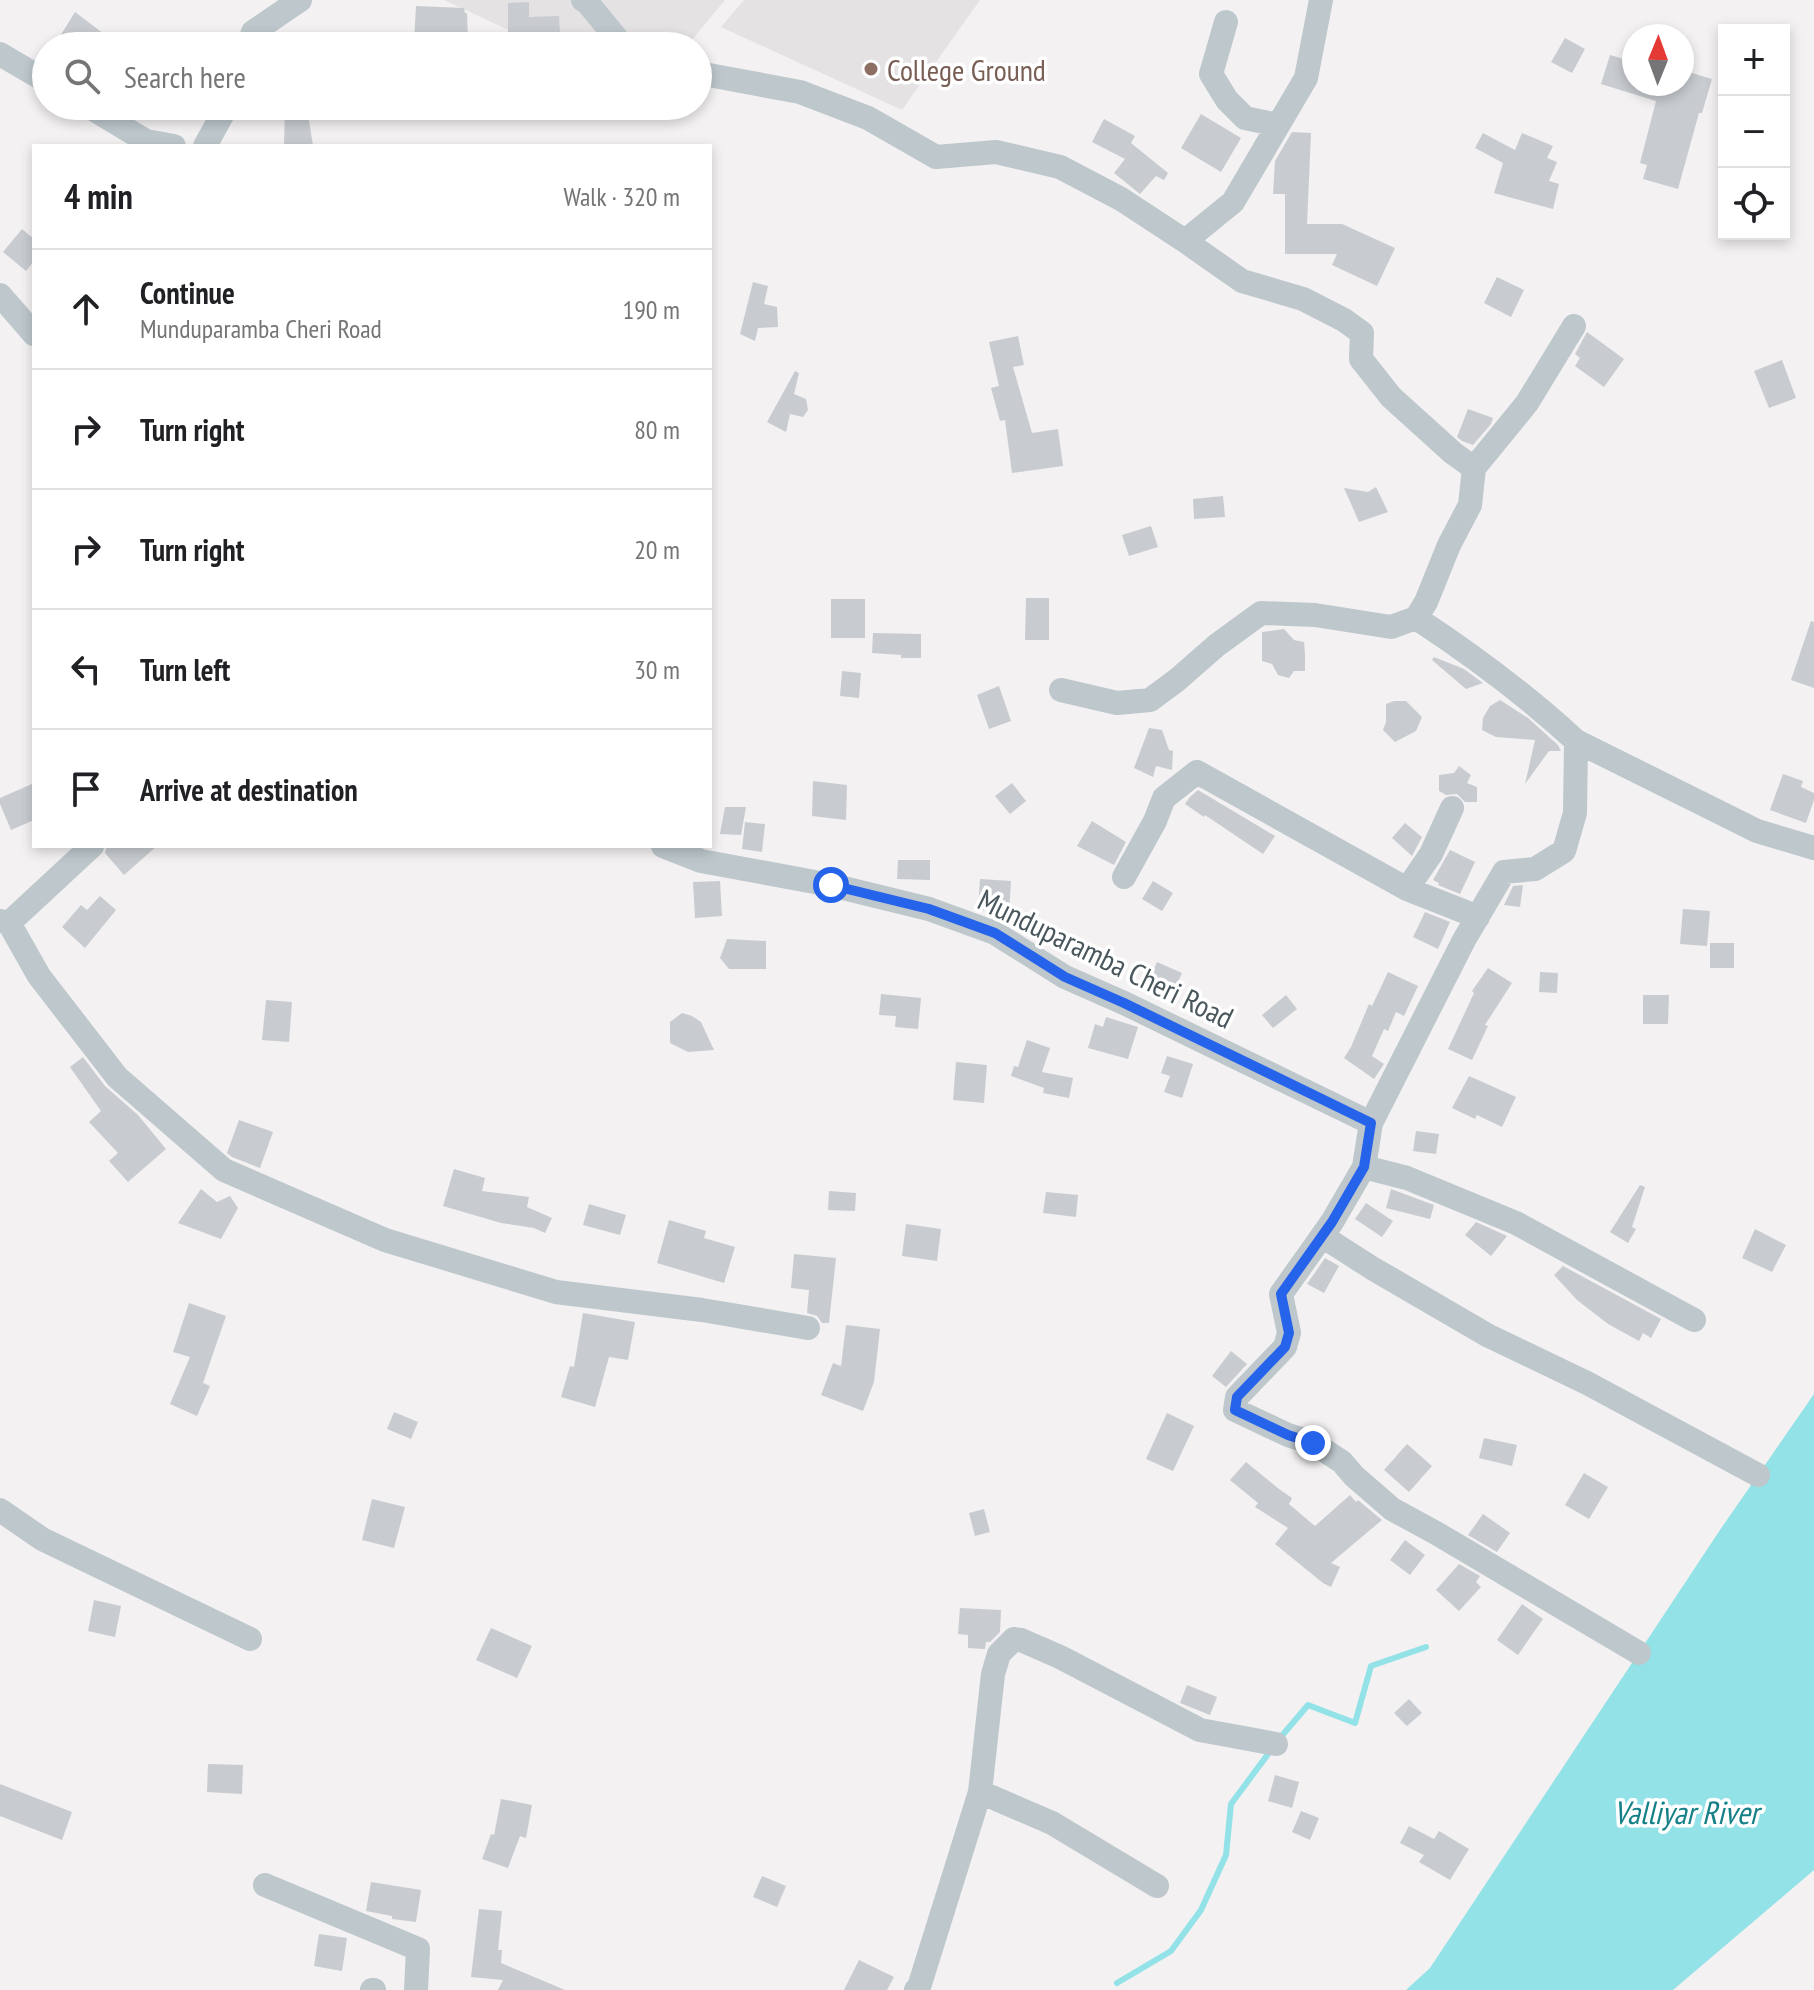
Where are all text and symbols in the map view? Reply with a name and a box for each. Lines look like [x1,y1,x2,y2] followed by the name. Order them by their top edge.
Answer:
[1622,24,1694,96] north arrow
[1718,24,1790,240] map controls
[1718,24,1790,96] button: +
[32,32,712,120] search box
[887,50,1046,89] place label: College Ground
[60,54,104,98] icon: search
[124,57,246,96] text: Search here
[862,60,880,78] marker: College Ground
[1718,96,1790,168] button: −
[1718,168,1790,240] button: locate
[64,174,133,218] text: 4 min
[563,180,680,213] text: Walk · 320 m
[140,273,235,312] text: Continue
[64,287,108,331] icon: ahead
[622,293,680,326] text: 190 m
[140,312,382,345] text: Munduparamba Cheri Road
[64,407,108,451] icon: right
[140,410,244,449] text: Turn right
[634,413,680,446] text: 80 m
[64,527,108,571] icon: right
[140,530,244,569] text: Turn right
[634,533,680,566] text: 20 m
[64,647,108,691] icon: left
[140,650,230,689] text: Turn left
[634,653,680,686] text: 30 m
[64,767,108,811] icon: arrive
[140,770,358,809] text: Arrive at destination
[813,867,849,903] route start
[972,879,1240,1037] street label: Munduparamba Cheri Road
[1295,1425,1331,1461] route end
[1613,1791,1763,1833] water label: Valliyar River

